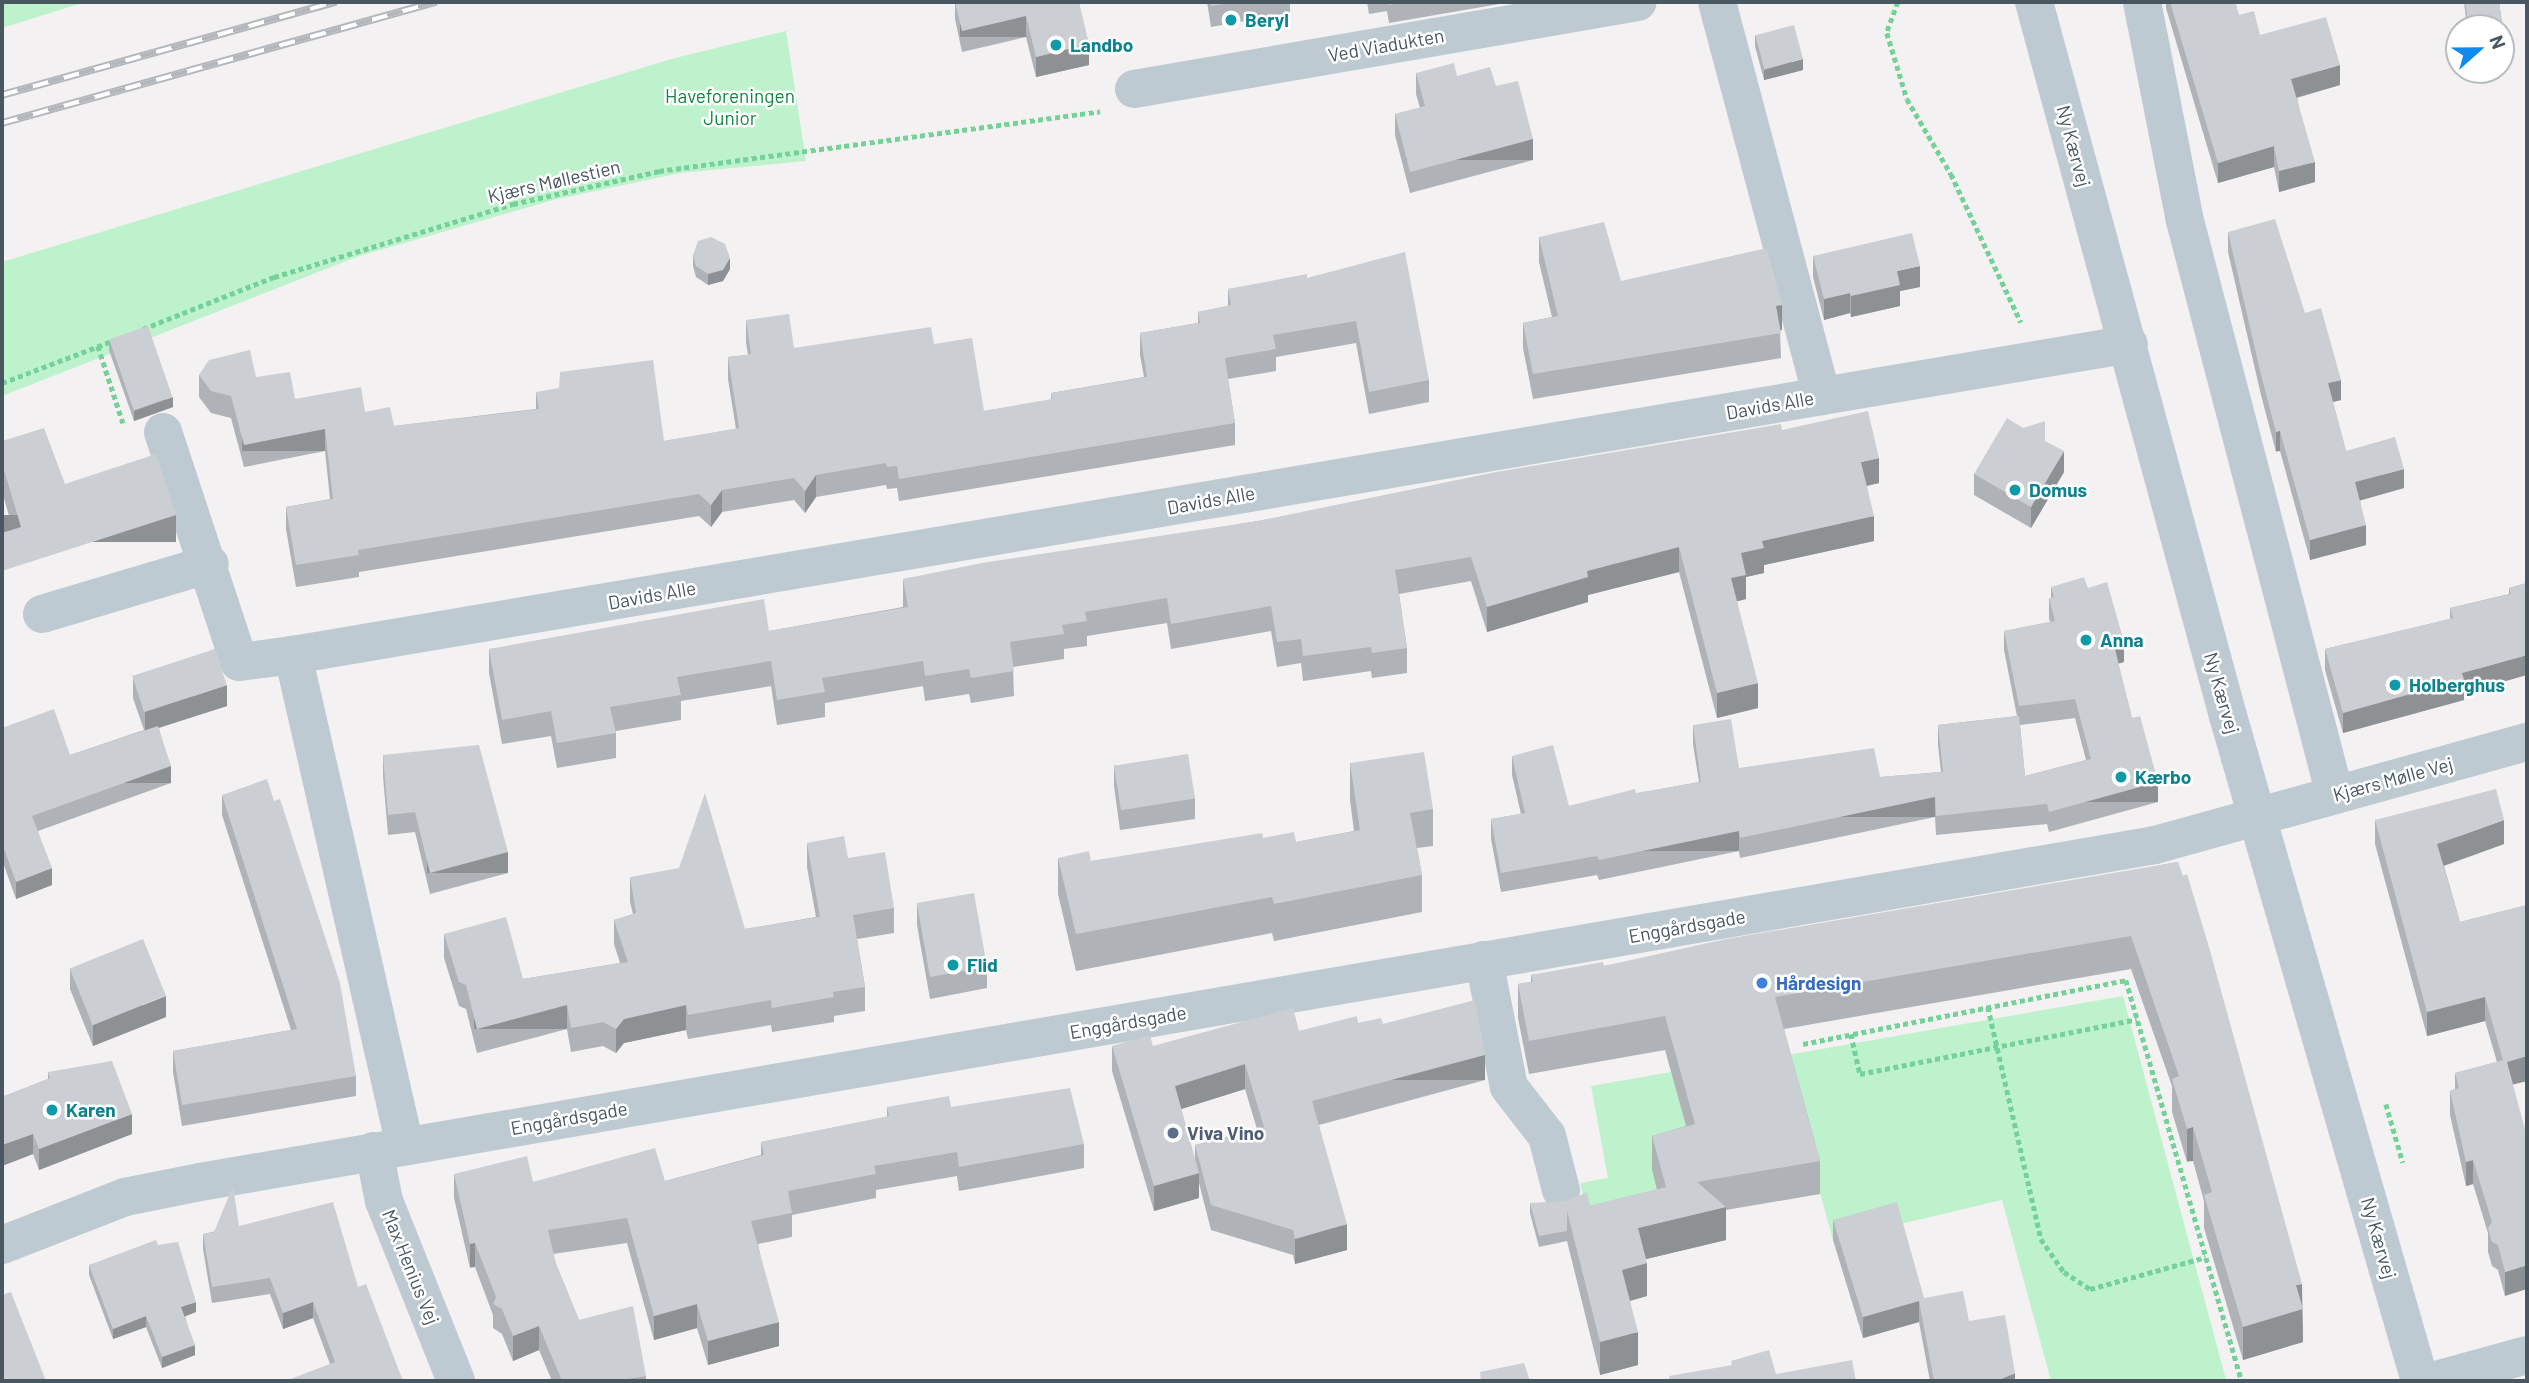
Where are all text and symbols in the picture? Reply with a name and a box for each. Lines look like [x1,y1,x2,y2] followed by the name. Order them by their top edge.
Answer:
[1245,9,1289,31] place label: Beryl
[1223,12,1239,28] marker: Beryl
[2445,14,2515,84] north arrow
[1326,24,1446,66] street label: Ved Viadukten
[2485,32,2511,52] text: N
[1070,34,1133,56] place label: Landbo
[1048,37,1064,53] marker: Landbo
[665,85,795,129] park label: Haveforeningen Junior
[2052,103,2096,189] street label: Ny Kærvej
[485,155,623,207] street label: Kjærs Møllestien
[1724,386,1816,424] street label: Davids Alle
[2029,479,2087,501] place label: Domus
[1165,481,1257,519] street label: Davids Alle
[2007,482,2023,498] marker: Domus
[606,576,698,614] street label: Davids Alle
[2100,629,2144,651] place label: Anna
[2078,632,2094,648] marker: Anna
[2199,650,2245,736] street label: Ny Kærvej
[2409,674,2505,696] place label: Holberghus
[2387,677,2403,693] marker: Holberghus
[2331,752,2455,806] street label: Kjærs Mølle Vej
[2135,766,2191,788] place label: Kærbo
[2113,769,2129,785] marker: Kærbo
[1627,904,1747,948] street label: Enggårdsgade
[967,954,998,976] place label: Flid
[945,957,961,973] marker: Flid
[1776,972,1861,994] place label: Hårdesign
[1754,975,1770,991] marker: Hårdesign
[1068,1000,1188,1044] street label: Enggårdsgade
[509,1096,629,1140] street label: Enggårdsgade
[66,1099,116,1121] place label: Karen
[44,1102,60,1118] marker: Karen
[1187,1122,1264,1144] place label: Viva Vino
[1165,1125,1181,1141] marker: Viva Vino
[2356,1195,2402,1281] street label: Ny Kærvej
[378,1206,444,1328] street label: Max Henius Vej

